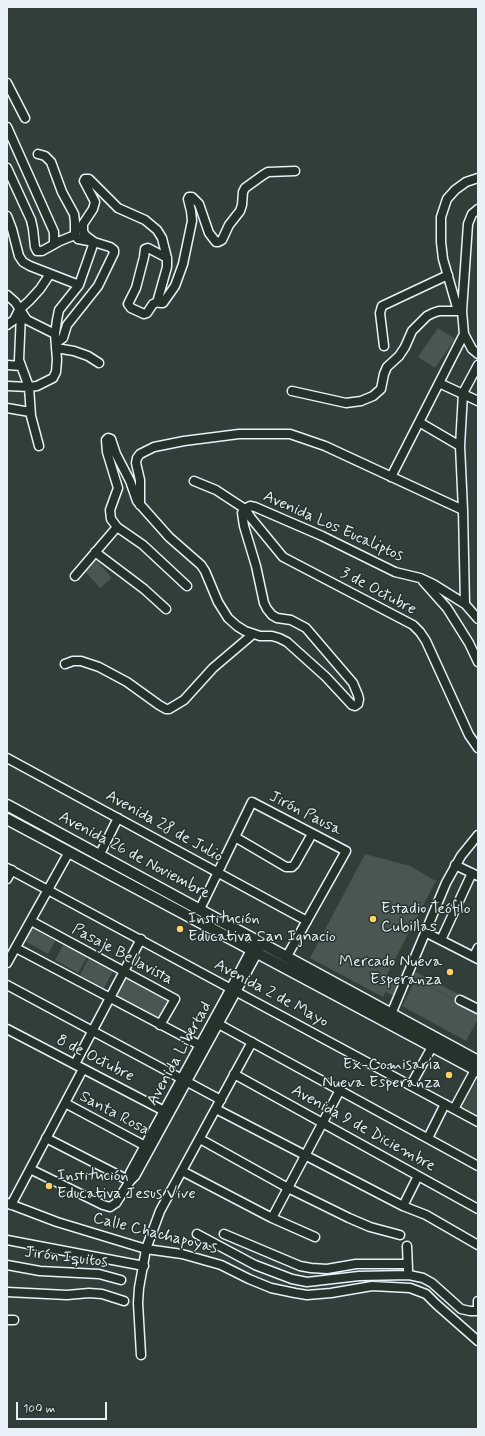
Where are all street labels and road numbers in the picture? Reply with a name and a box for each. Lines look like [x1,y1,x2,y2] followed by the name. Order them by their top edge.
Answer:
[260,487,406,567] street label: Avenida Los Eucaliptos
[337,564,419,620] street label: 3 de Octubre
[102,787,226,867] street label: Avenida 28 de Julio
[266,788,344,840] street label: Jirón Pausa
[55,808,213,904] street label: Avenida 26 de Noviembre
[68,920,176,990] street label: Pasaje Bellavista
[211,956,331,1032] street label: Avenida 2 de Mayo
[144,999,216,1109] street label: Avenida Libertad
[53,1031,137,1087] street label: 8 de Octubre
[288,1081,438,1177] street label: Avenida 9 de Diciembre
[76,1088,152,1140] street label: Santa Rosa
[91,1209,219,1259] street label: Calle Chachapoyas
[23,1243,109,1273] street label: Jirón Iquitos

